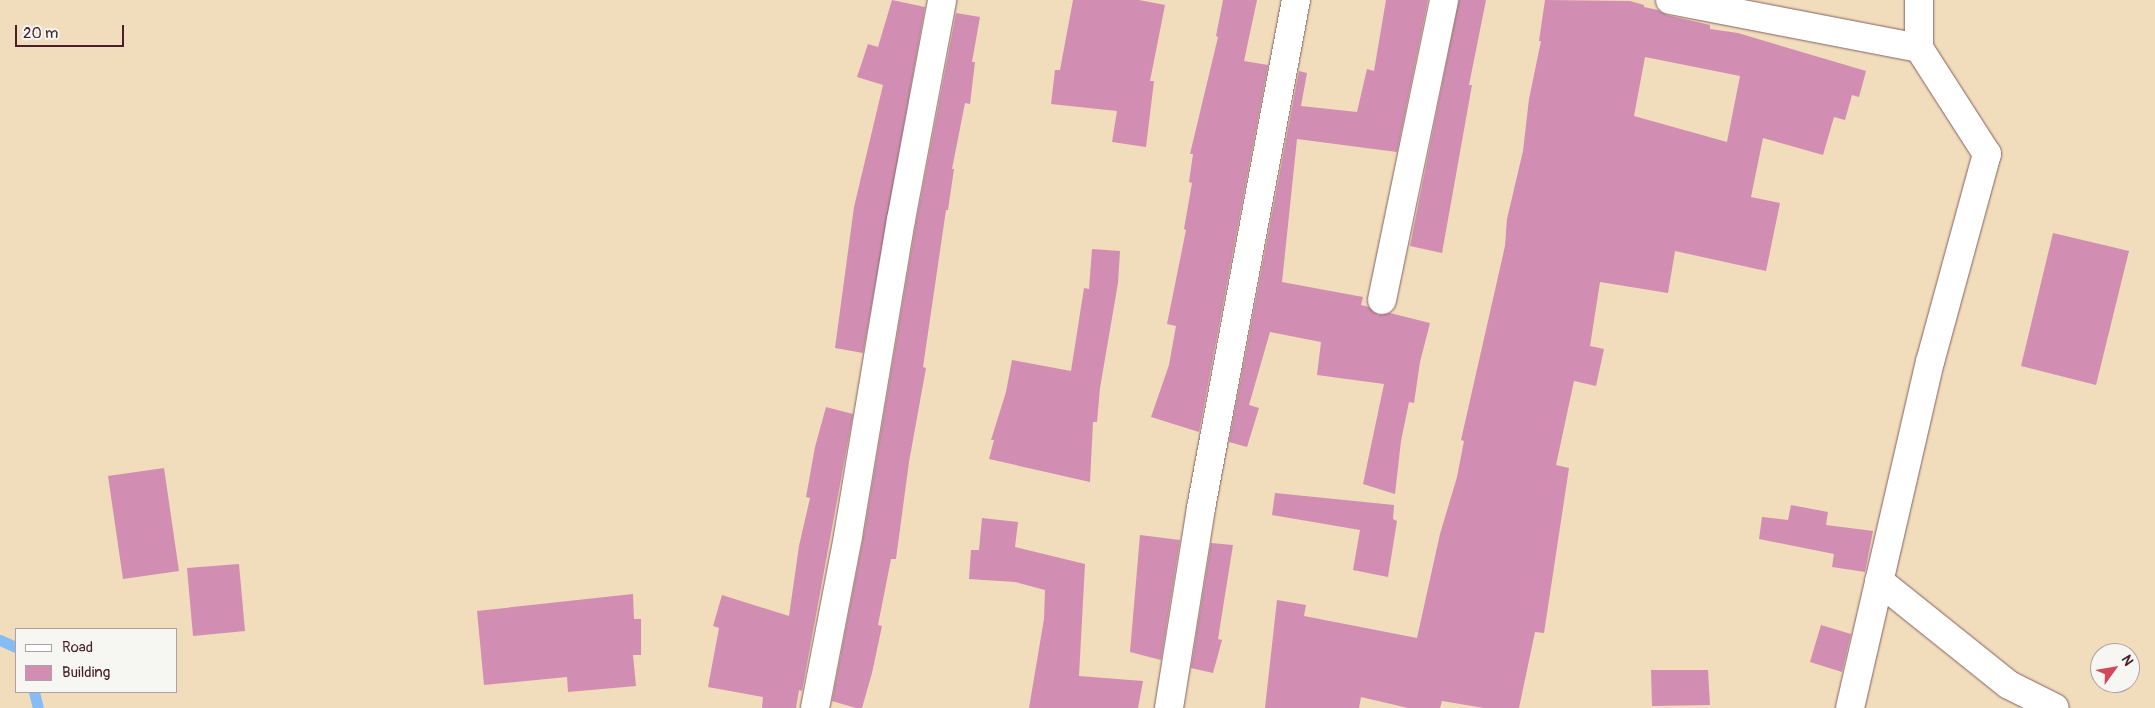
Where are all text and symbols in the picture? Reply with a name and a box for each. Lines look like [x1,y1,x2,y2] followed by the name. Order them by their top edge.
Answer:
[18,15,126,47] scale bar
[23,24,58,43] text: 20 m
[15,628,178,693] legend
[62,638,93,657] text: Road
[2090,643,2140,693] north arrow
[2118,652,2137,669] text: N
[62,663,110,682] text: Building

